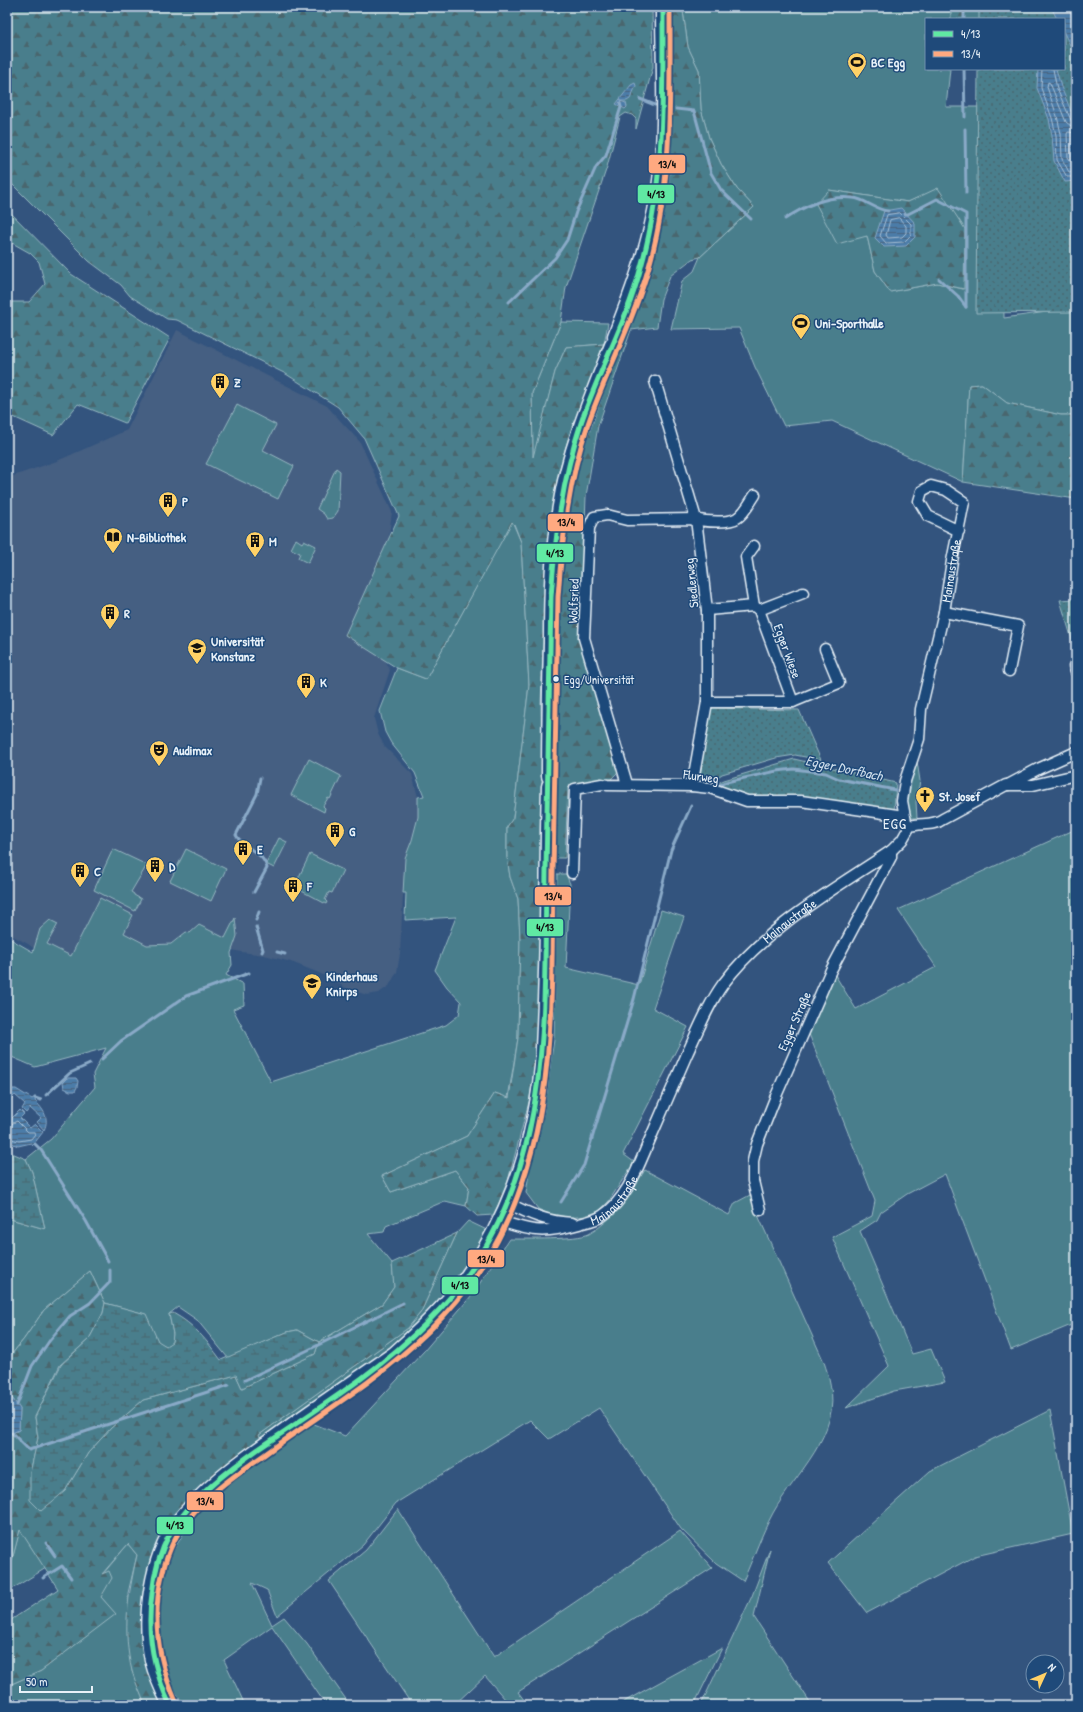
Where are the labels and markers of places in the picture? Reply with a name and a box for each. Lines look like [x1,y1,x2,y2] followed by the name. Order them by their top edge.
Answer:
[846,51,868,79] sports icon: BC Egg
[871,53,905,72] place label: BC Egg
[790,312,812,340] sports icon: Uni-Sporthalle
[815,314,885,333] place label: Uni-Sporthalle
[209,371,231,399] building icon: Z
[234,373,241,391] place label: Z
[157,490,179,518] building icon: P
[182,492,188,510] place label: P
[102,526,124,554] library icon: N-Bibliothek
[127,528,187,546] place label: N-Bibliothek
[244,530,266,558] building icon: M
[269,532,277,550] place label: M
[99,602,121,630] building icon: R
[124,604,130,622] place label: R
[211,632,265,665] place label: Universität Konstanz
[186,637,208,665] school or university icon: Universität Konstanz
[295,671,317,699] building icon: K
[564,671,635,688] place label: Egg/Universität
[320,673,327,691] place label: K
[551,674,561,684] marker: Egg/Universität
[148,739,170,767] theatre icon: Audimax
[173,741,212,759] place label: Audimax
[914,785,936,813] church icon: St. Josef
[939,787,980,805] place label: St. Josef
[324,820,346,848] building icon: G
[349,822,356,840] place label: G
[232,838,254,866] building icon: E
[257,840,263,858] place label: E
[144,855,166,883] building icon: D
[169,857,176,875] place label: D
[69,860,91,888] building icon: C
[94,862,101,880] place label: C
[282,875,304,903] building icon: F
[306,877,313,895] place label: F
[326,967,378,1001] place label: Kinderhaus Knirps
[301,972,323,1000] school or university icon: Kinderhaus Knirps

